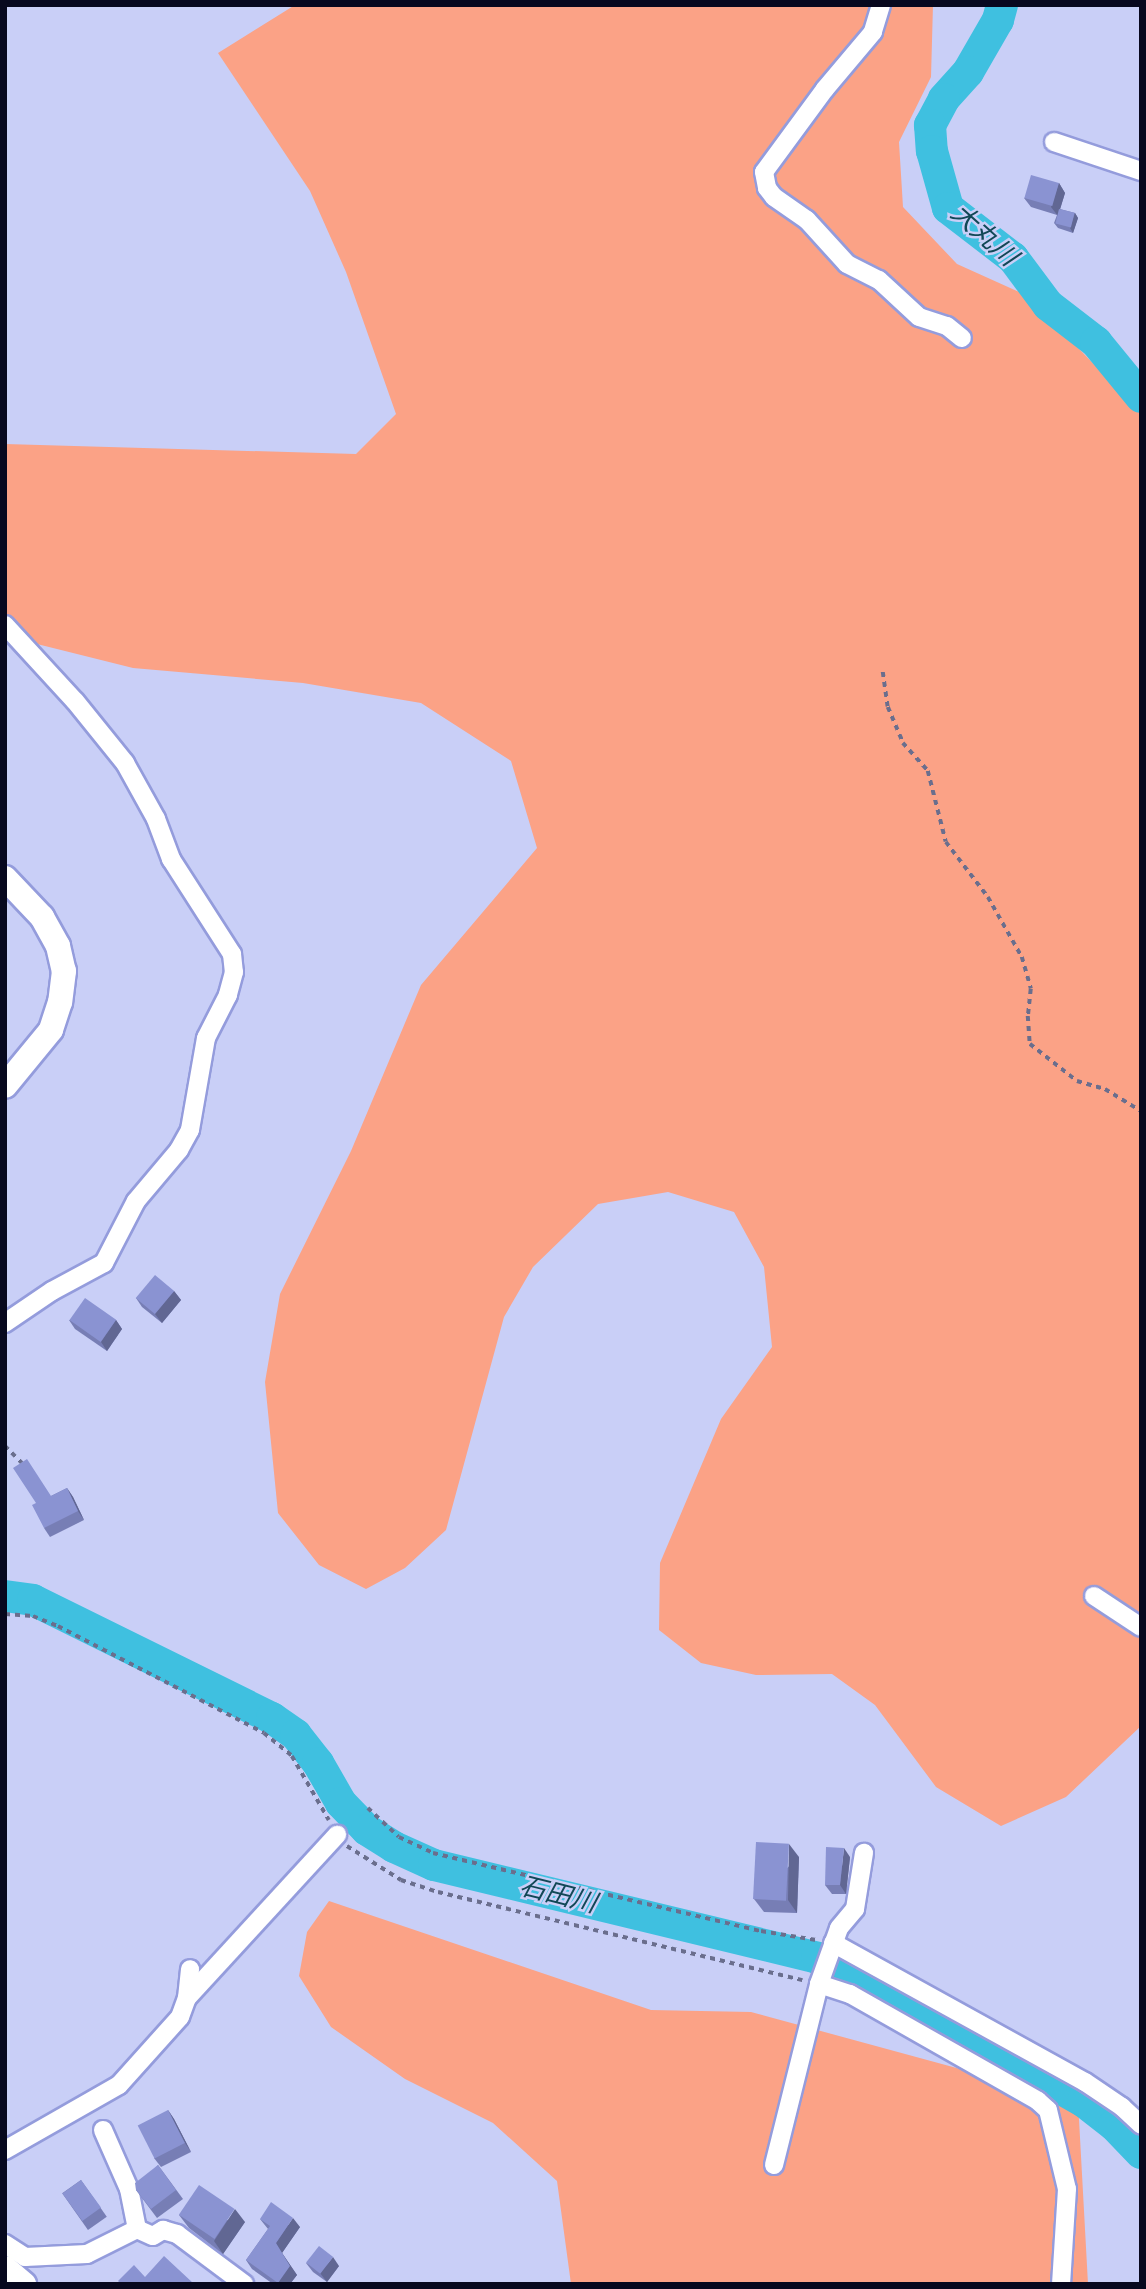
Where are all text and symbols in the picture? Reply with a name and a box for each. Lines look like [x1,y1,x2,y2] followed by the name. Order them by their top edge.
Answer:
[945,197,1023,273] water label: 大丸川
[516,1870,600,1920] water label: 石田川

